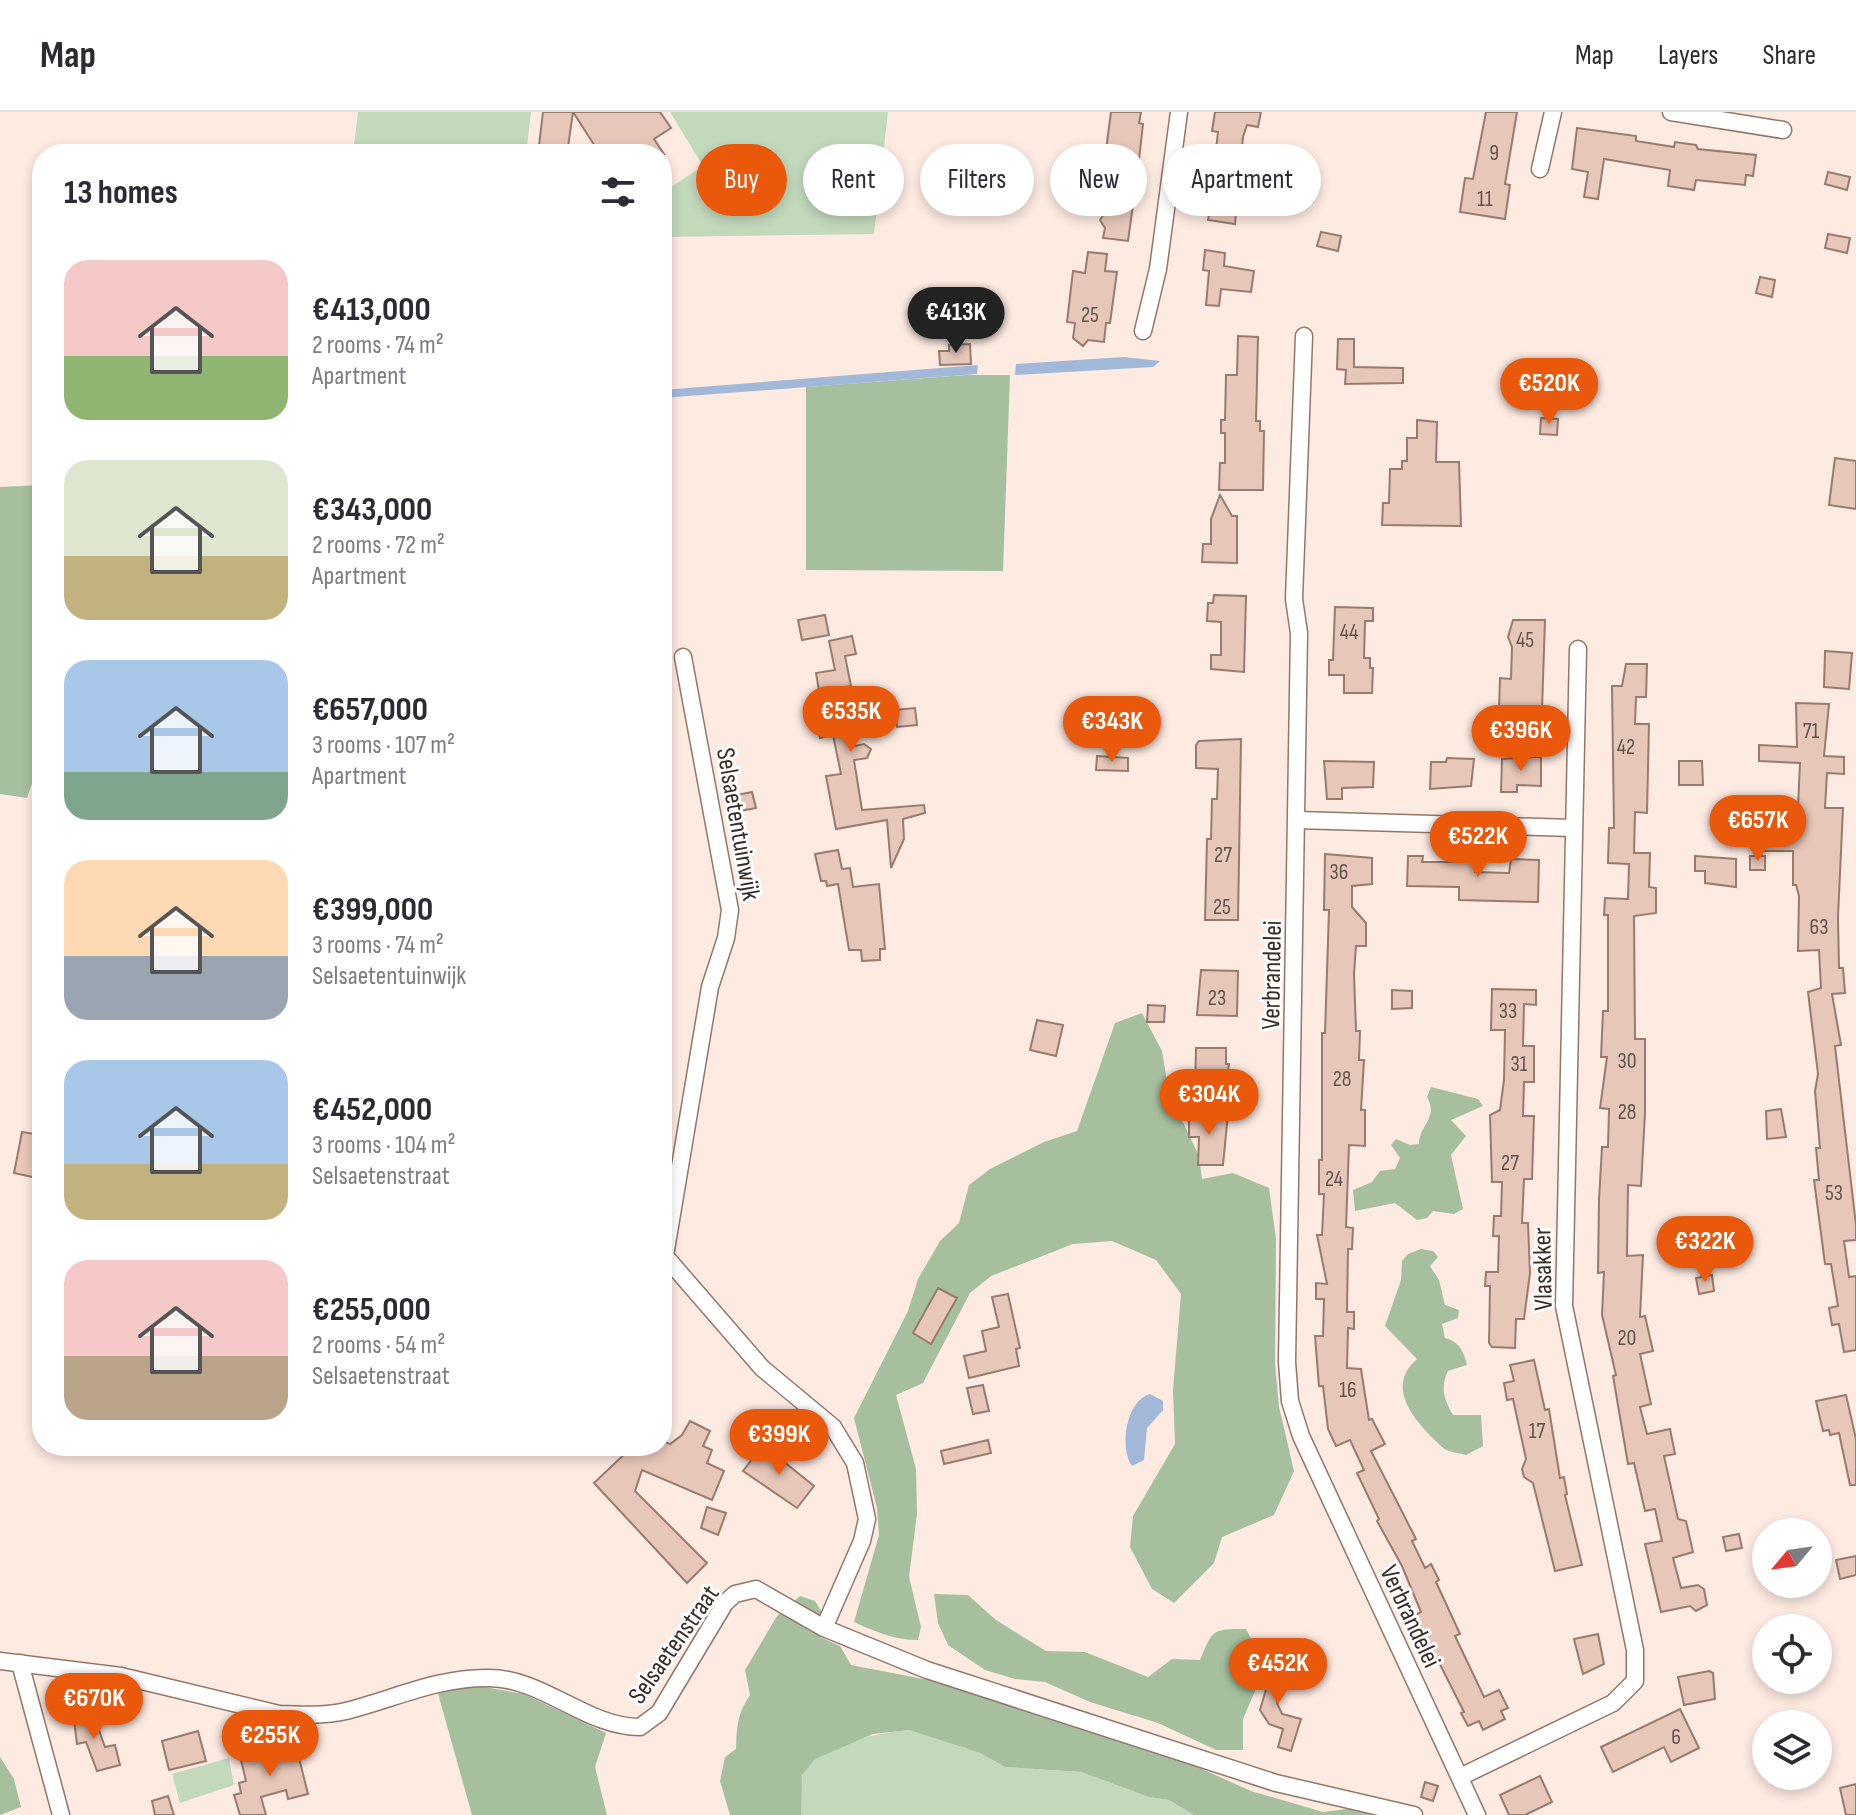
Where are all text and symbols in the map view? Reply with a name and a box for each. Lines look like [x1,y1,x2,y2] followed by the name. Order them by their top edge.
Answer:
[40,33,96,78] text: Map
[1575,39,1614,72] text: Map
[1658,39,1718,72] text: Layers
[1762,39,1816,72] text: Share
[1489,140,1499,167] house number: 9
[696,144,787,216] chip: Buy
[803,144,904,216] chip: Rent
[920,144,1034,216] chip: Filters
[1050,144,1147,216] chip: New
[1163,144,1321,216] chip: Apartment
[596,170,640,214] icon: filters
[64,172,178,213] text: 13 homes
[1477,186,1493,213] house number: 11
[900,287,1012,355] pin: €413K
[312,289,431,330] text: €413,000
[128,292,224,388] icon: home
[926,297,986,328] text: €413K
[1081,302,1099,329] house number: 25
[312,330,444,361] text: 2 rooms · 74 m²
[1493,358,1605,426] pin: €520K
[312,361,406,392] text: Apartment
[1518,368,1580,399] text: €520K
[312,489,432,530] text: €343,000
[128,492,224,588] icon: home
[312,530,445,561] text: 2 rooms · 72 m²
[312,561,406,592] text: Apartment
[1340,619,1358,646] house number: 44
[1516,627,1534,654] house number: 45
[795,686,907,754] pin: €535K
[312,689,428,730] text: €657,000
[128,692,224,788] icon: home
[821,696,881,727] text: €535K
[1056,696,1168,764] pin: €343K
[1465,705,1577,773] pin: €396K
[1081,706,1143,737] text: €343K
[1490,715,1552,746] text: €396K
[1803,718,1820,745] house number: 71
[312,730,455,761] text: 3 rooms · 107 m²
[1617,734,1635,761] house number: 42
[709,746,766,903] street label: Selsaetentuinwijk
[312,761,406,792] text: Apartment
[1702,795,1814,863] pin: €657K
[1727,805,1789,836] text: €657K
[1422,811,1534,879] pin: €522K
[1448,821,1508,852] text: €522K
[1214,842,1232,869] house number: 27
[1330,859,1348,886] house number: 36
[312,889,433,930] text: €399,000
[128,892,224,988] icon: home
[1213,894,1231,921] house number: 25
[1810,914,1828,941] house number: 63
[1256,920,1289,1030] street label: Verbrandelei
[312,930,444,961] text: 3 rooms · 74 m²
[312,961,466,992] text: Selsaetentuinwijk
[1208,985,1226,1012] house number: 23
[1499,998,1517,1025] house number: 33
[1617,1048,1637,1075] house number: 30
[1511,1051,1528,1078] house number: 31
[1333,1066,1351,1093] house number: 28
[1153,1069,1265,1137] pin: €304K
[1178,1079,1240,1110] text: €304K
[312,1089,432,1130] text: €452,000
[128,1092,224,1188] icon: home
[1618,1099,1636,1126] house number: 28
[312,1130,456,1161] text: 3 rooms · 104 m²
[1501,1150,1519,1177] house number: 27
[312,1161,450,1192] text: Selsaetenstraat
[1325,1166,1343,1193] house number: 24
[1825,1180,1843,1207] house number: 53
[1649,1216,1761,1284] pin: €322K
[1674,1226,1736,1257] text: €322K
[1527,1227,1560,1311] street label: Vlasakker
[312,1289,431,1330] text: €255,000
[128,1292,224,1388] icon: home
[1618,1325,1636,1352] house number: 20
[312,1330,445,1361] text: 2 rooms · 54 m²
[312,1361,450,1392] text: Selsaetenstraat
[1339,1377,1357,1404] house number: 16
[723,1409,835,1477] pin: €399K
[1529,1418,1545,1445] house number: 17
[748,1419,810,1450] text: €399K
[1752,1518,1832,1598] north arrow
[1752,1518,1832,1790] map controls
[1373,1561,1447,1673] street label: Verbrandelei
[622,1580,726,1710] street label: Selsaetenstraat
[1752,1614,1832,1694] button: locate
[1222,1638,1334,1706] pin: €452K
[1247,1648,1309,1679] text: €452K
[38,1673,150,1741] pin: €670K
[63,1683,125,1714] text: €670K
[214,1710,326,1778] pin: €255K
[1752,1710,1832,1790] button: layers
[240,1720,300,1751] text: €255K
[1671,1724,1681,1751] house number: 6

